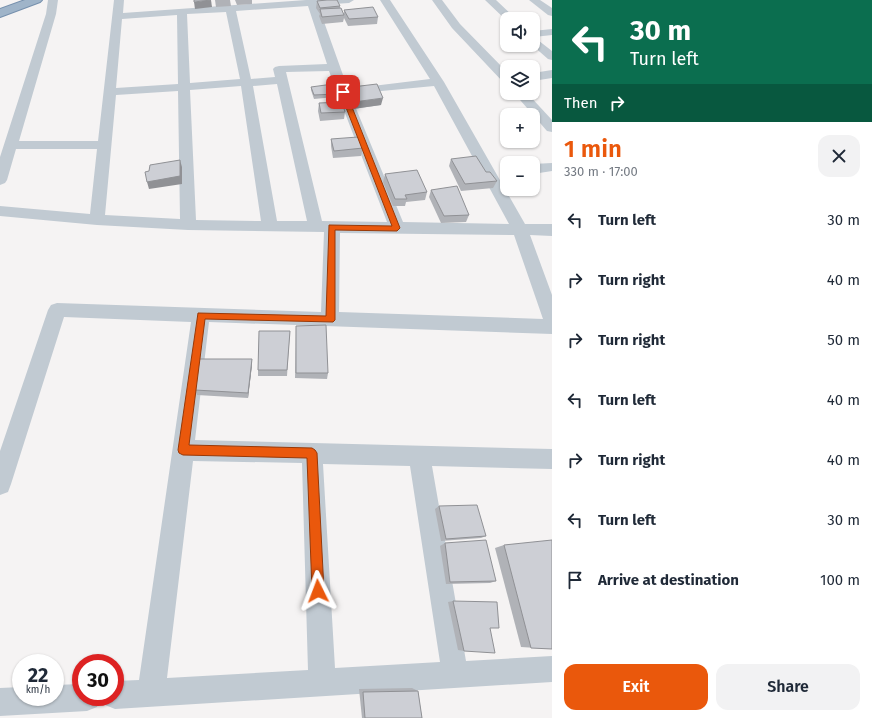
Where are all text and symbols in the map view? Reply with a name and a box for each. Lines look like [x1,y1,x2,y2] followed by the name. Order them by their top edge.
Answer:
[500,12,540,196] map controls
[500,12,540,52] button: sound
[630,14,691,47] text: 30 m
[564,16,616,68] icon: left
[630,48,699,70] text: Turn left
[500,60,540,100] button: layers
[326,75,360,109] pin
[332,81,354,103] icon: arrive
[606,92,628,114] icon: right
[564,94,598,112] text: Then
[500,108,540,148] button: +
[564,135,622,163] text: 1 min
[818,135,860,177] button: close
[500,156,540,196] button: −
[564,164,638,179] text: 330 m · 17:00
[564,209,586,231] icon: left
[598,211,656,229] text: Turn left
[827,211,860,229] text: 30 m
[564,269,586,291] icon: right
[598,271,665,289] text: Turn right
[827,271,860,289] text: 40 m
[564,329,586,351] icon: right
[598,331,665,349] text: Turn right
[827,331,860,349] text: 50 m
[564,389,586,411] icon: left
[598,391,656,409] text: Turn left
[827,391,860,409] text: 40 m
[564,449,586,471] icon: right
[598,451,665,469] text: Turn right
[827,451,860,469] text: 40 m
[564,509,586,531] icon: left
[598,511,656,529] text: Turn left
[827,511,860,529] text: 30 m
[564,569,586,591] icon: arrive
[297,570,339,612] position arrow
[598,571,739,589] text: Arrive at destination
[820,571,860,589] text: 100 m
[72,654,124,706] speed limit sign: 30
[28,663,48,687] text: 22
[564,664,708,710] button: Exit
[716,664,860,710] button: Share
[26,684,50,696] text: km/h

